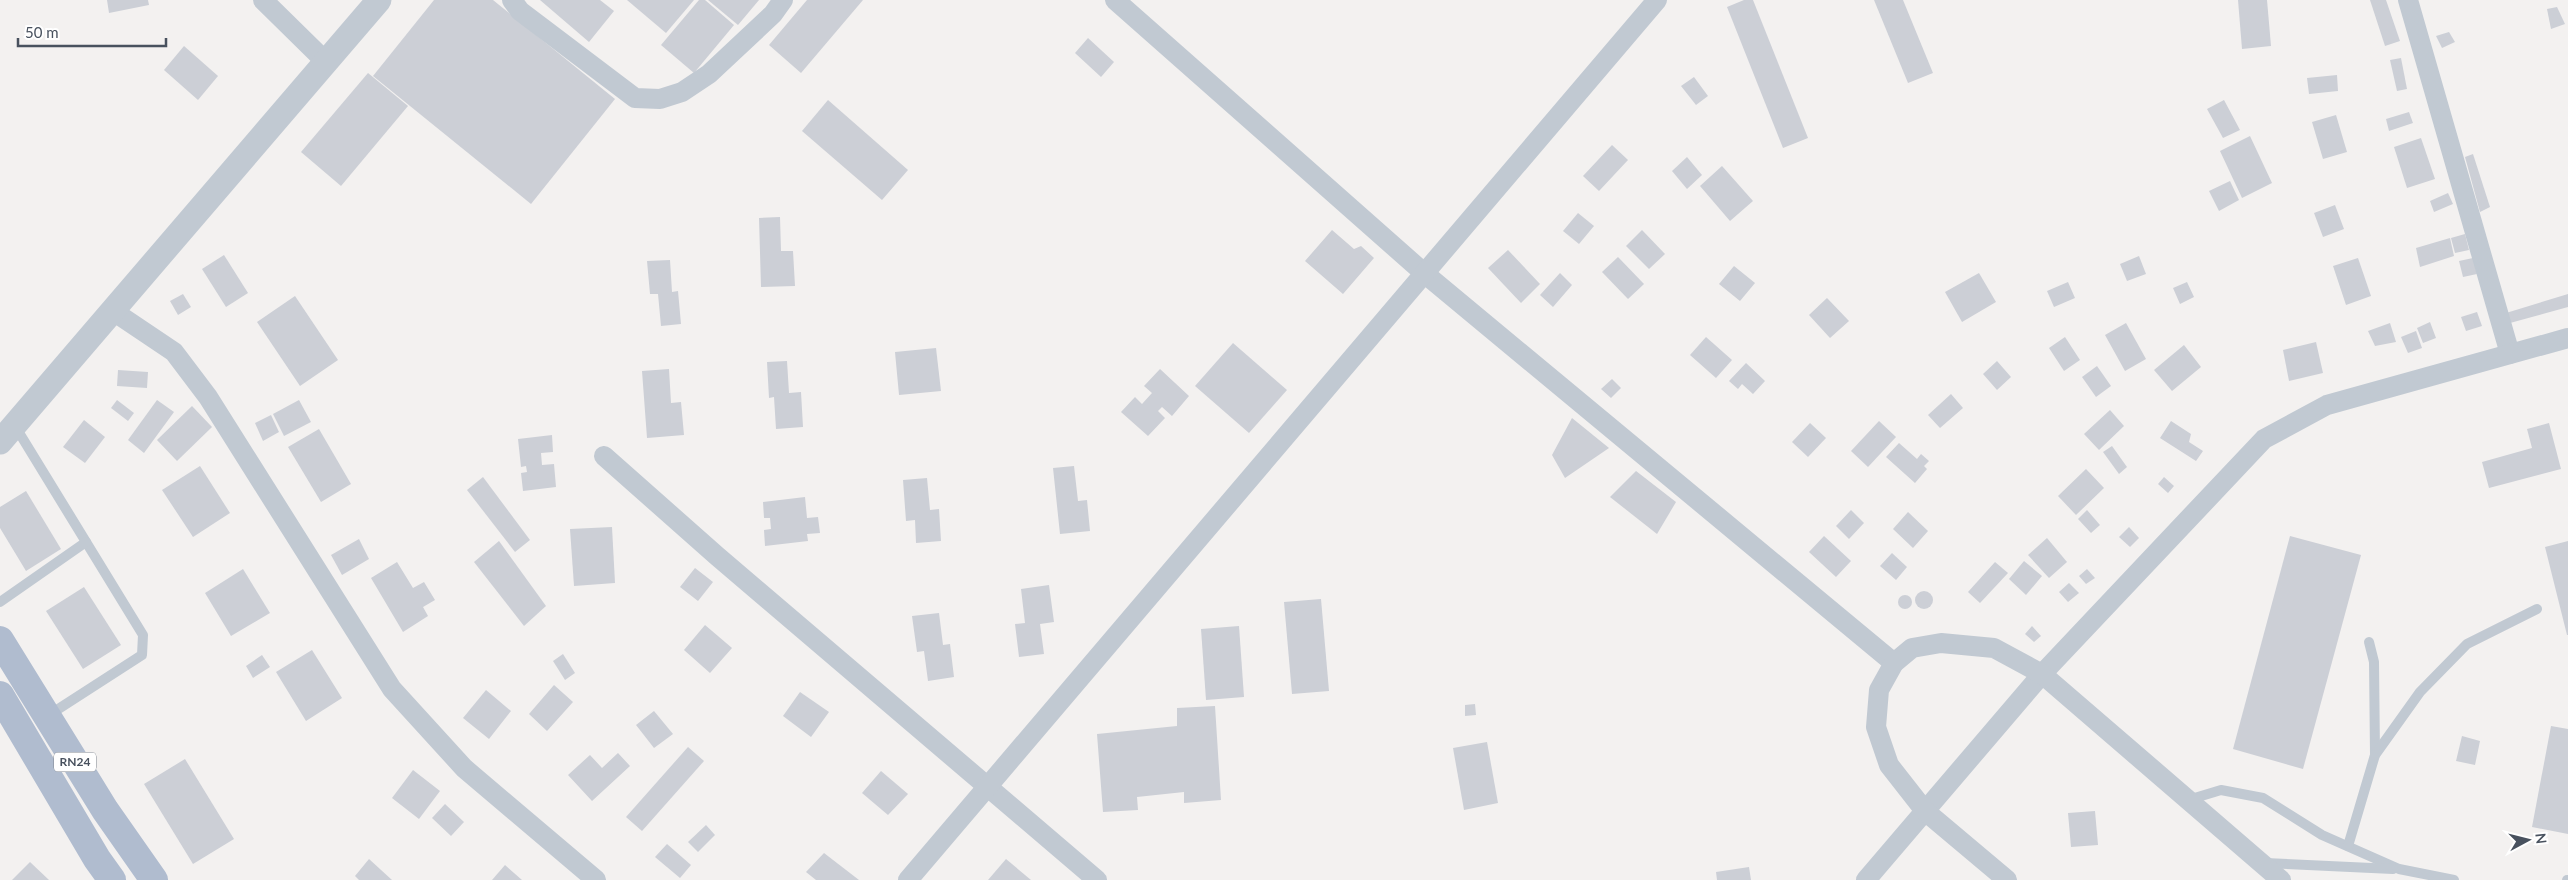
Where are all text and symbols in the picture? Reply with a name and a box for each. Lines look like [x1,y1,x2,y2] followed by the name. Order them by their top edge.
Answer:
[18,15,165,47] scale bar
[25,23,59,41] text: 50 m
[54,752,96,772] road number: RN24
[2503,815,2553,865] north arrow
[2532,832,2550,845] text: N

